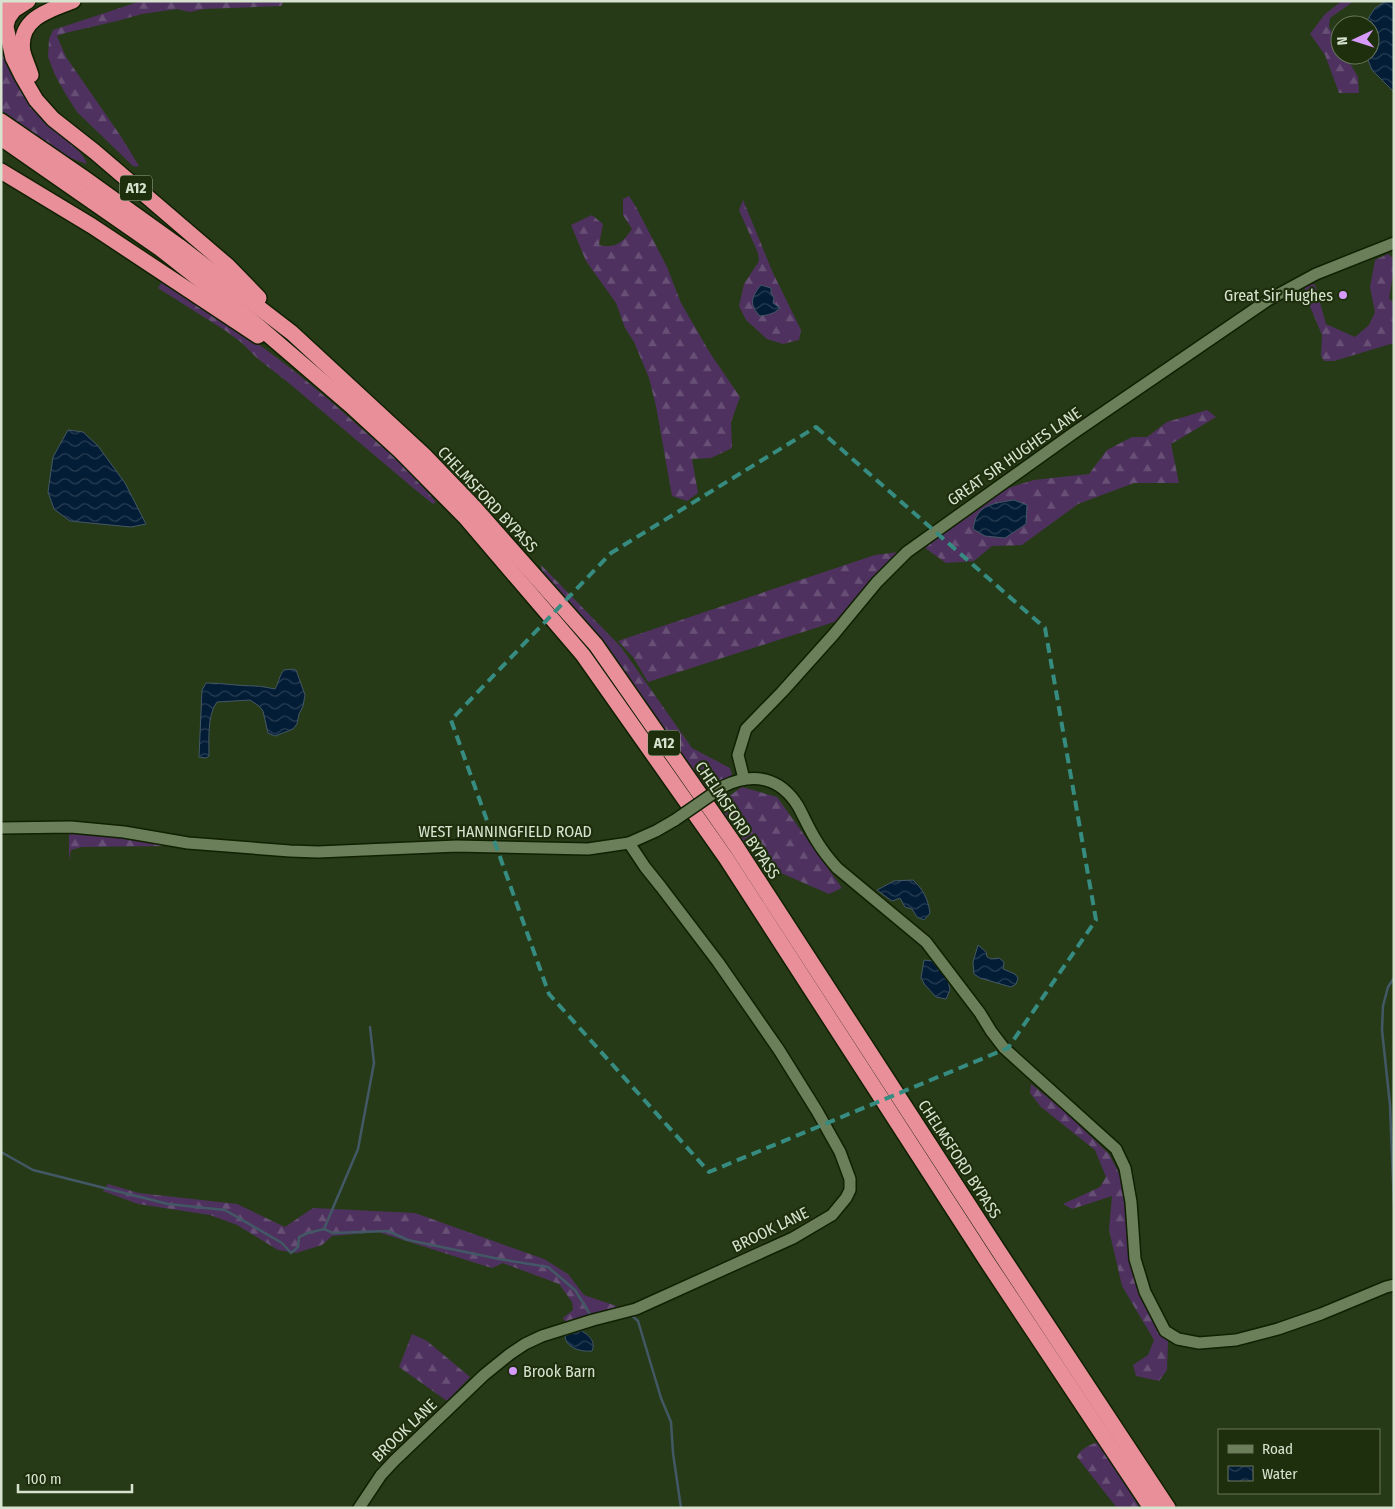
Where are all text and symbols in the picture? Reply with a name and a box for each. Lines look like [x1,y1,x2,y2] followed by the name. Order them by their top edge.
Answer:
[1330,15,1380,65] north arrow
[1334,36,1351,46] text: N
[120,176,152,200] road number: A12
[1224,286,1333,305] place label: Great Sir Hughes
[1337,289,1349,301] marker: Great Sir Hughes
[944,403,1085,510] street label: GREAT SIR HUGHES LANE
[434,442,542,556] street label: CHELMSFORD BYPASS
[648,730,680,756] road number: A12
[691,758,784,883] street label: CHELMSFORD BYPASS
[418,822,592,841] street label: WEST HANNINGFIELD ROAD
[914,1096,1005,1222] street label: CHELMSFORD BYPASS
[729,1203,811,1256] street label: BROOK LANE
[523,1362,596,1381] place label: Brook Barn
[507,1365,519,1377] marker: Brook Barn
[368,1395,441,1466] street label: BROOK LANE
[1218,1429,1380,1494] legend
[1262,1440,1293,1458] text: Road
[18,1462,131,1494] scale bar
[1262,1465,1298,1483] text: Water
[25,1470,62,1488] text: 100 m

